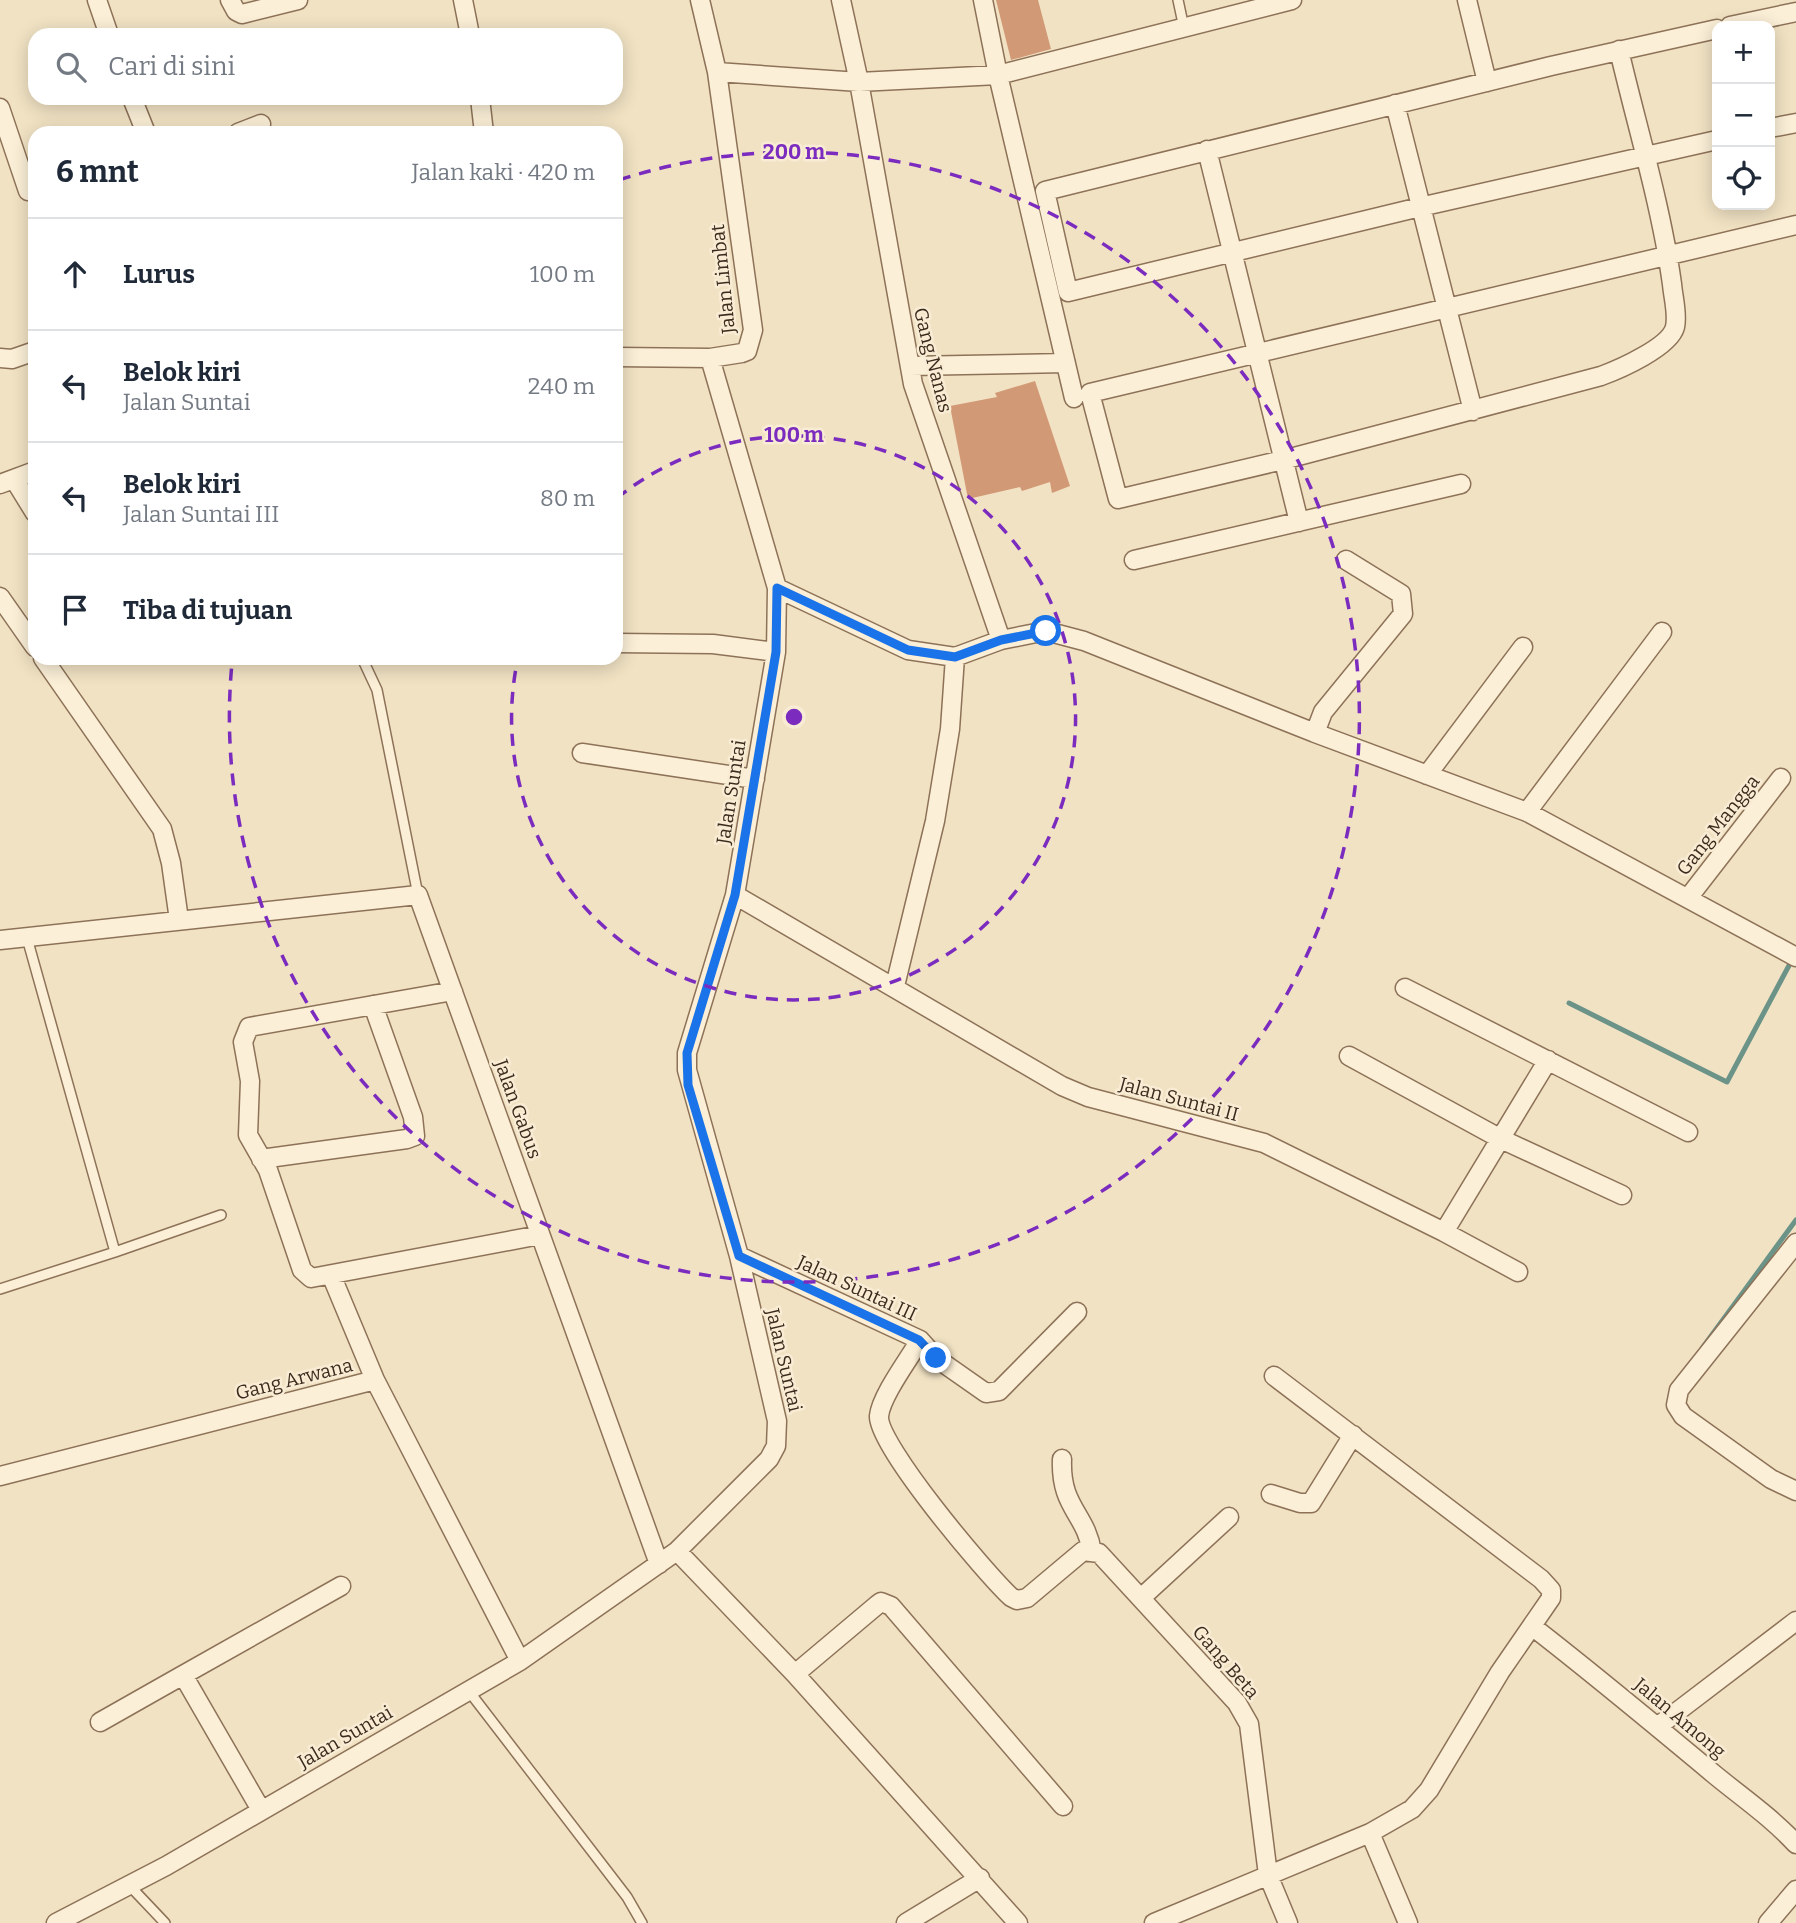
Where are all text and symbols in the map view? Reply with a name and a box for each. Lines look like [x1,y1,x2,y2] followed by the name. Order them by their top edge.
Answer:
[1712,21,1775,210] map controls
[1712,21,1775,84] button: +
[28,28,623,105] search box
[52,48,90,86] icon: search
[108,51,235,82] text: Cari di sini
[1712,84,1775,147] button: −
[763,139,825,165] text: 200 m
[1712,147,1775,210] button: locate
[56,154,139,190] text: 6 mnt
[411,158,595,186] text: Jalan kaki · 420 m
[706,223,740,336] street label: Jalan Limbat
[56,255,94,293] icon: ahead
[123,259,195,290] text: Lurus
[530,260,595,288] text: 100 m
[909,305,957,415] street label: Gang Nanas
[123,357,241,388] text: Belok kiri
[56,367,94,405] icon: left
[528,372,595,400] text: 240 m
[123,388,251,416] text: Jalan Suntai
[764,422,824,448] text: 100 m
[123,469,241,500] text: Belok kiri
[56,479,94,517] icon: left
[540,484,595,512] text: 80 m
[123,500,279,528] text: Jalan Suntai III
[56,591,94,629] icon: arrive
[123,595,292,626] text: Tiba di tujuan
[1030,615,1061,646] route start
[782,705,806,729] centre of rings
[711,738,751,847] street label: Jalan Suntai
[1672,770,1765,880] street label: Gang Mangga
[489,1055,547,1162] street label: Jalan Gabus
[1116,1072,1241,1126] street label: Jalan Suntai II
[793,1250,920,1326] street label: Jalan Suntai III
[761,1305,807,1414] street label: Jalan Suntai
[920,1342,951,1373] route end
[233,1353,356,1405] street label: Gang Arwana
[1188,1620,1265,1704] street label: Gang Beta
[1629,1672,1731,1763] street label: Jalan Among
[293,1701,397,1774] street label: Jalan Suntai

